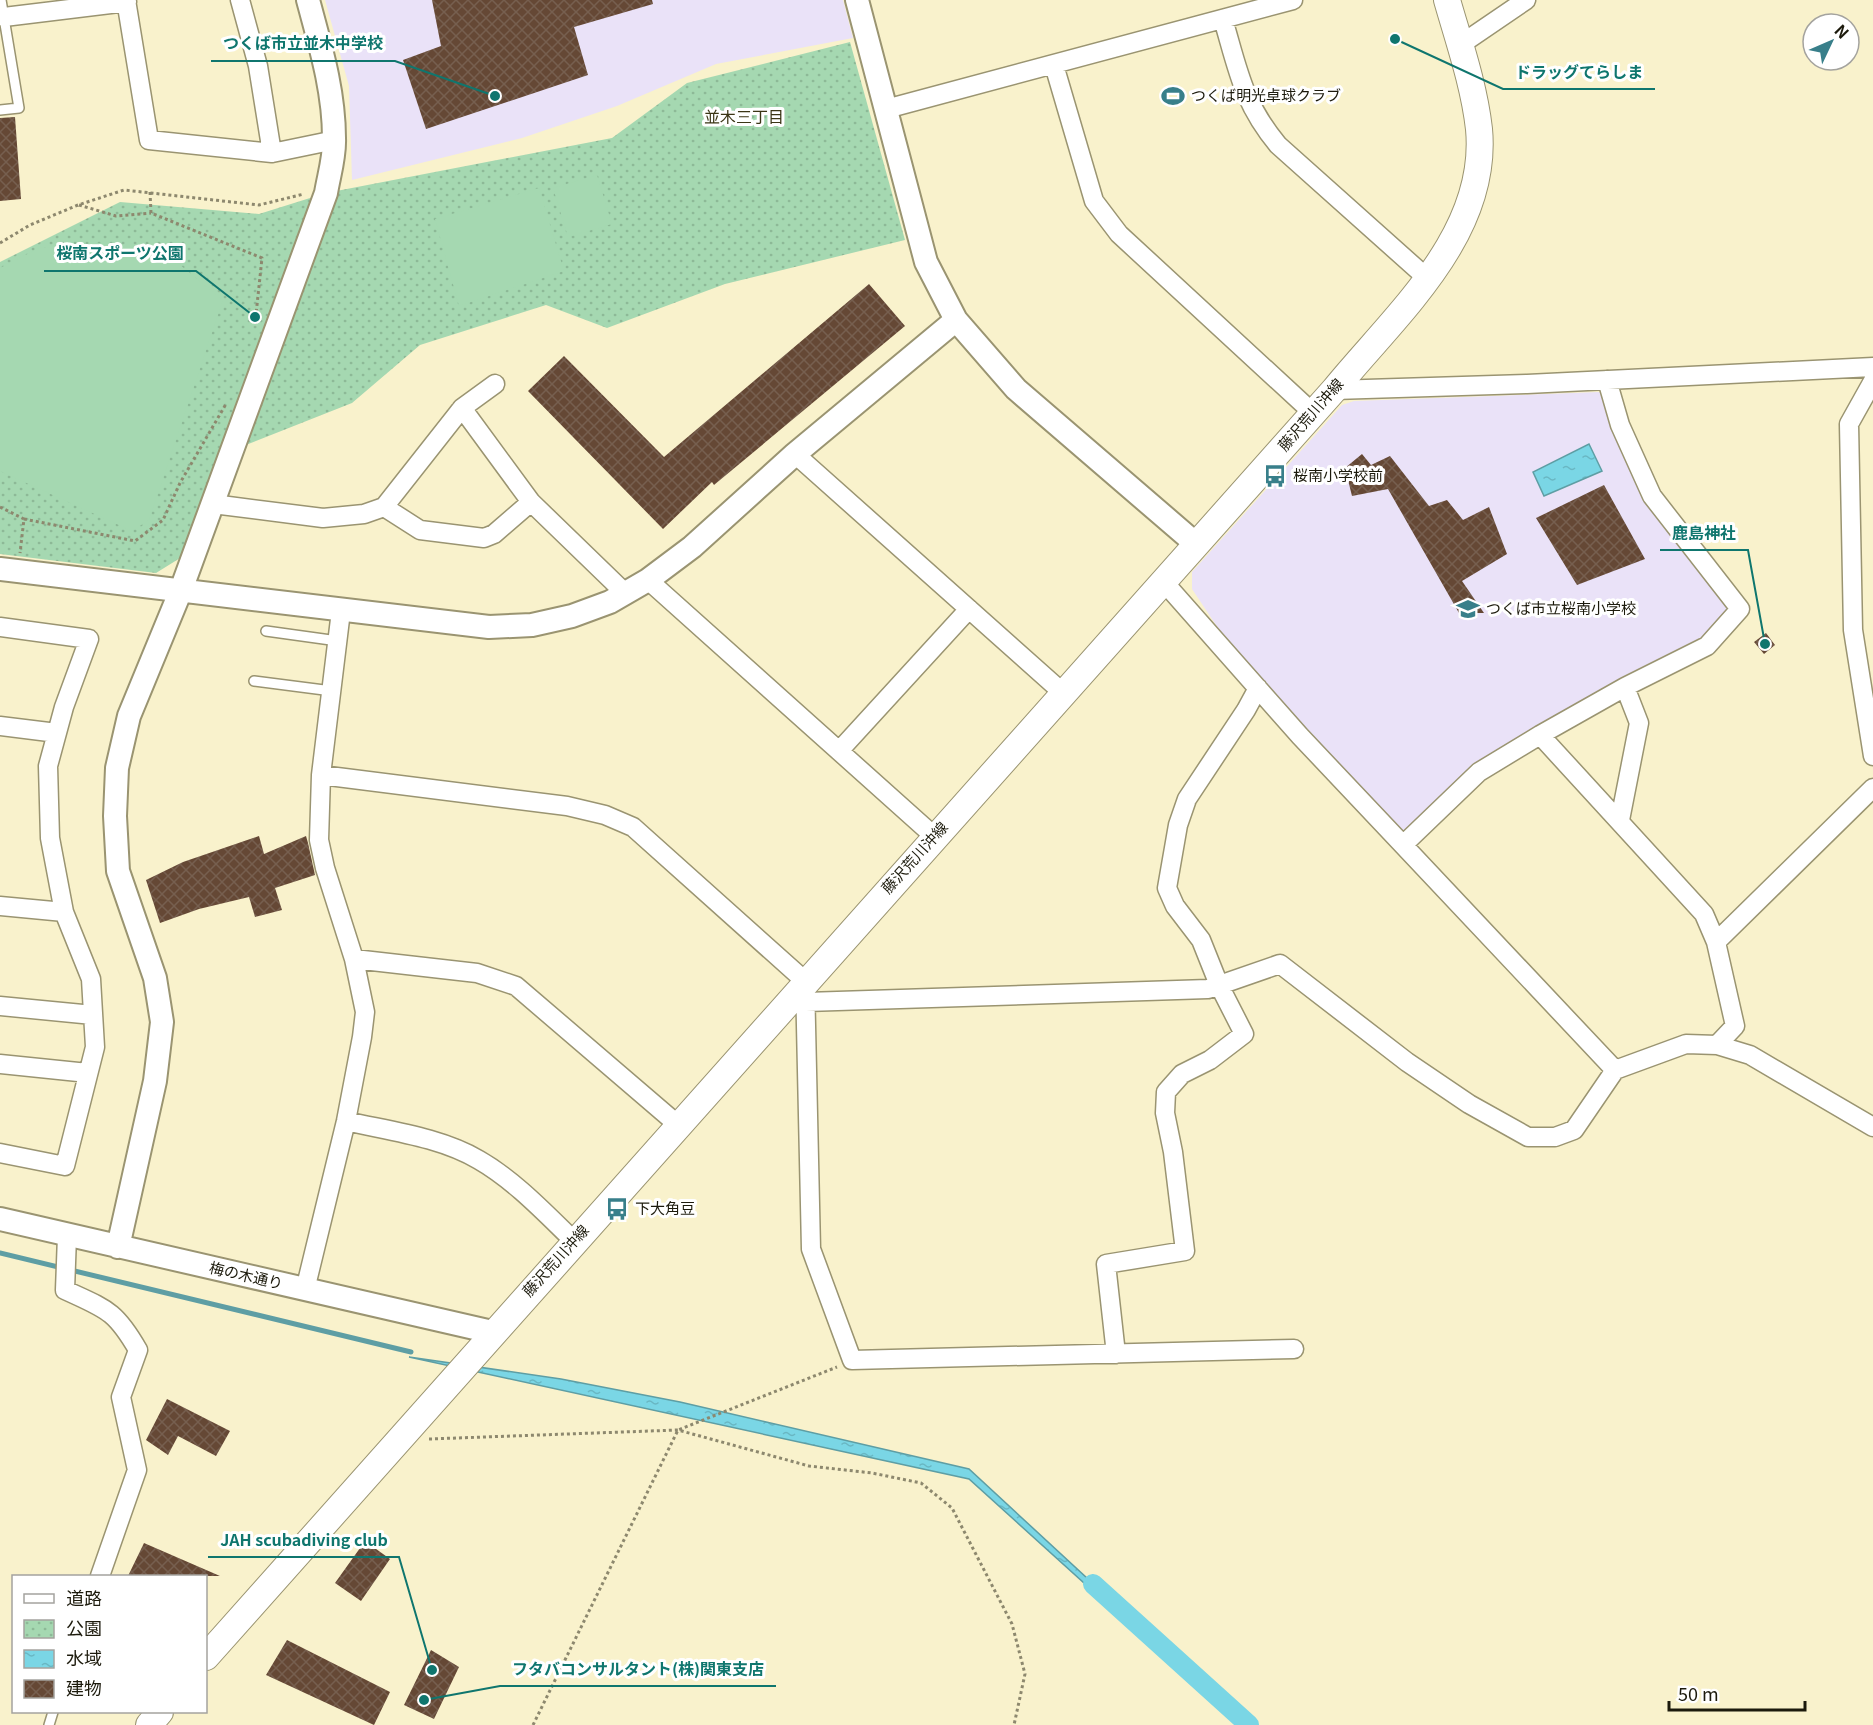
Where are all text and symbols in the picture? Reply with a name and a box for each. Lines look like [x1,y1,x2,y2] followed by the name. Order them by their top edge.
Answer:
[1801,12,1861,72] north arrow
[1830,18,1855,44] text: N
[211,27,395,61] callout: つくば市立並木中学校
[223,30,383,54] text: つくば市立並木中学校
[1503,55,1655,89] callout: ドラッグてらしま
[1515,59,1643,83] text: ドラッグてらしま
[1160,83,1186,109] sports icon: つくば明光卓球クラブ
[1191,84,1341,105] place label: つくば明光卓球クラブ
[704,104,784,128] district label: 並木三丁目
[44,237,196,271] callout: 桜南スポーツ公園
[56,240,184,264] text: 桜南スポーツ公園
[1272,373,1347,455] street label: 藤沢荒川沖線
[1262,463,1288,489] bus stop icon: 桜南小学校前
[1293,464,1383,485] place label: 桜南小学校前
[1660,516,1748,550] callout: 鹿島神社
[1672,520,1736,544] text: 鹿島神社
[1455,596,1481,622] school or university icon: つくば市立桜南小学校
[1486,597,1636,618] place label: つくば市立桜南小学校
[876,817,952,897] street label: 藤沢荒川沖線
[604,1196,630,1222] bus stop icon: 下大角豆
[635,1197,695,1218] place label: 下大角豆
[517,1220,593,1300] street label: 藤沢荒川沖線
[207,1256,285,1293] street label: 梅の木通り
[208,1523,399,1557] callout: JAH scubadiving club
[220,1527,388,1551] text: JAH scubadiving club
[12,1575,207,1713] legend
[66,1584,102,1610] text: 道路
[66,1614,102,1640] text: 公園
[66,1644,102,1670] text: 水域
[500,1652,776,1686] callout: フタバコンサルタント(株)関東支店
[512,1656,764,1680] text: フタバコンサルタント(株)関東支店
[66,1674,102,1700] text: 建物
[1669,1674,1806,1712] scale bar
[1678,1680,1719,1706] text: 50 m

